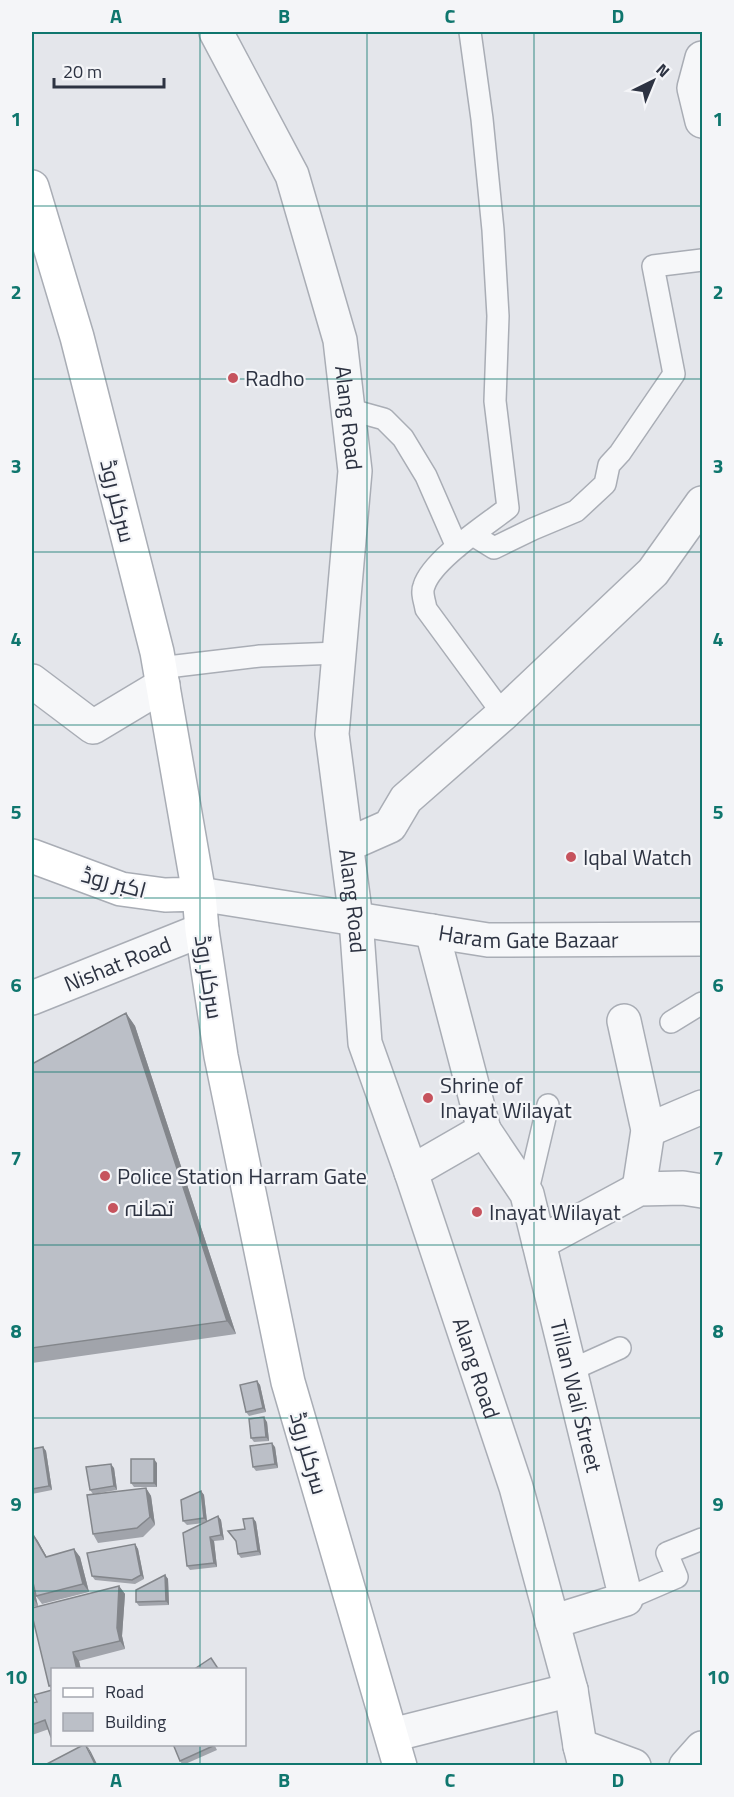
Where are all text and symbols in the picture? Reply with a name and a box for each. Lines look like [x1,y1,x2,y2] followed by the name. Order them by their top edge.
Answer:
[110,0,122,31] text: A
[278,0,290,31] text: B
[445,0,456,31] text: C
[612,0,624,31] text: D
[54,51,164,89] scale bar
[623,51,683,111] north arrow
[651,57,675,83] text: N
[63,58,102,85] text: 20 m
[10,103,22,134] text: 1
[712,103,724,134] text: 1
[10,276,22,307] text: 2
[712,276,724,307] text: 2
[245,361,305,395] place label: Radho
[326,364,372,472] street label: Alang Road
[226,371,240,385] marker: Radho
[10,450,22,481] text: 3
[712,450,724,481] text: 3
[91,456,145,546] street label: سرکلر روڈ
[10,623,22,654] text: 4
[712,623,724,654] text: 4
[10,796,22,827] text: 5
[712,796,724,827] text: 5
[583,840,692,874] place label: Iqbal Watch
[330,847,375,954] street label: Alang Road
[564,850,578,864] marker: Iqbal Watch
[78,857,150,907] street label: اکبر روڈ
[436,915,619,957] street label: Haram Gate Bazaar
[59,927,176,1001] street label: Nishat Road
[186,932,232,1022] street label: سرکلر روڈ
[10,969,22,1000] text: 6
[712,969,724,1000] text: 6
[440,1068,572,1127] place label: Shrine of Inayat Wilayat
[421,1091,435,1105] marker: Shrine of Inayat Wilayat
[10,1142,22,1173] text: 7
[712,1142,724,1173] text: 7
[117,1159,367,1193] place label: Police Station Harram Gate
[98,1169,112,1183] marker: Police Station Harram Gate
[125,1191,174,1225] place label: تھانہ
[489,1195,621,1229] place label: Inayat Wilayat
[106,1201,120,1215] marker: تھانہ
[470,1205,484,1219] marker: Inayat Wilayat
[444,1313,509,1423] street label: Alang Road
[10,1315,22,1346] text: 8
[712,1315,724,1346] text: 8
[541,1316,611,1476] street label: Tillan Wali Street
[281,1408,337,1498] street label: سرکلر روڈ
[10,1488,22,1519] text: 9
[712,1488,724,1519] text: 9
[5,1661,27,1692] text: 10
[707,1661,729,1692] text: 10
[51,1668,246,1746] legend
[105,1678,144,1705] text: Road
[105,1708,166,1735] text: Building
[110,1764,122,1795] text: A
[278,1764,290,1795] text: B
[445,1764,456,1795] text: C
[612,1764,624,1795] text: D

